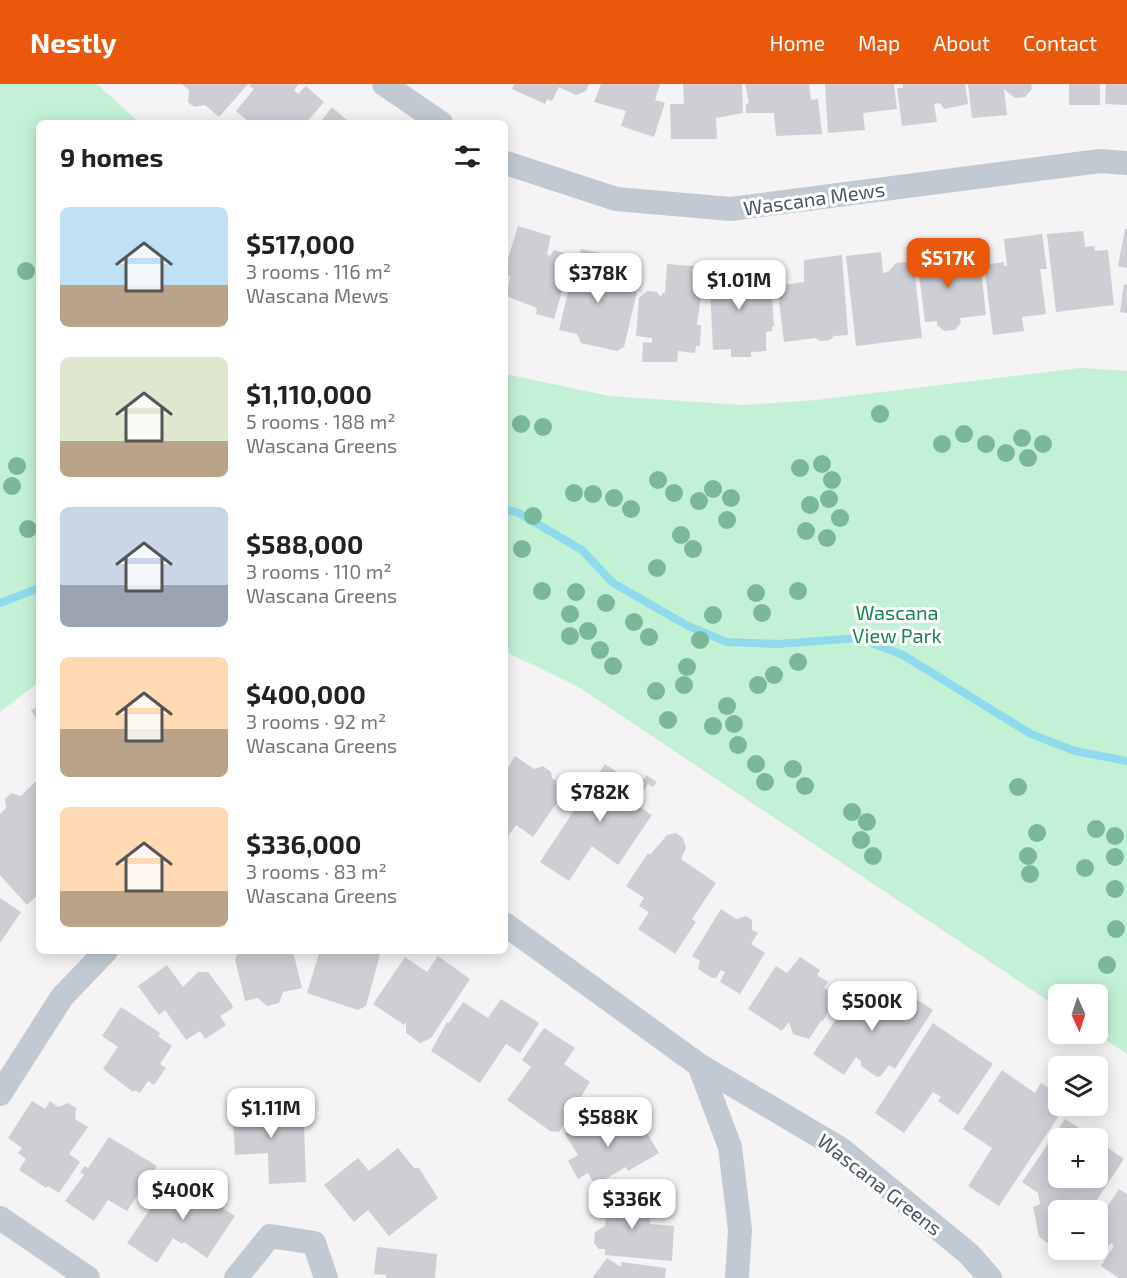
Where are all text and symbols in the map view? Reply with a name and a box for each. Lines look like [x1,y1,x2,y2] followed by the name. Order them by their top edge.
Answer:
[30,25,117,59] text: Nestly
[769,30,825,55] text: Home
[858,30,900,55] text: Map
[933,30,990,55] text: About
[1023,30,1097,55] text: Contact
[451,140,484,173] icon: filters
[60,141,163,172] text: 9 homes
[742,176,886,220] street label: Wascana Mews
[246,228,355,259] text: $517,000
[108,231,180,303] icon: home
[906,238,990,289] pin: $517K
[921,245,975,269] text: $517K
[556,253,640,304] pin: $378K
[246,259,391,283] text: 3 rooms · 116 m²
[569,260,627,284] text: $378K
[690,260,788,311] pin: $1.01M
[707,267,771,291] text: $1.01M
[246,283,389,307] text: Wascana Mews
[246,378,372,409] text: $1,110,000
[108,381,180,453] icon: home
[246,409,395,433] text: 5 rooms · 188 m²
[246,433,397,457] text: Wascana Greens
[246,528,363,559] text: $588,000
[108,531,180,603] icon: home
[246,559,392,583] text: 3 rooms · 110 m²
[246,583,397,607] text: Wascana Greens
[852,600,942,647] park label: Wascana View Park
[246,678,366,709] text: $400,000
[108,681,180,753] icon: home
[246,709,386,733] text: 3 rooms · 92 m²
[246,733,397,757] text: Wascana Greens
[558,772,642,823] pin: $782K
[571,779,629,803] text: $782K
[246,828,361,859] text: $336,000
[108,831,180,903] icon: home
[246,859,387,883] text: 3 rooms · 83 m²
[246,883,397,907] text: Wascana Greens
[830,981,914,1032] pin: $500K
[1048,984,1108,1044] north arrow
[1048,984,1108,1260] map controls
[842,988,902,1012] text: $500K
[1048,1056,1108,1116] button: layers
[222,1088,320,1139] pin: $1.11M
[241,1095,301,1119] text: $1.11M
[566,1097,650,1148] pin: $588K
[578,1104,638,1128] text: $588K
[813,1128,947,1240] street label: Wascana Greens
[1048,1128,1108,1188] button: +
[141,1170,225,1221] pin: $400K
[152,1177,214,1201] text: $400K
[590,1179,674,1230] pin: $336K
[603,1186,661,1210] text: $336K
[1048,1200,1108,1260] button: −

